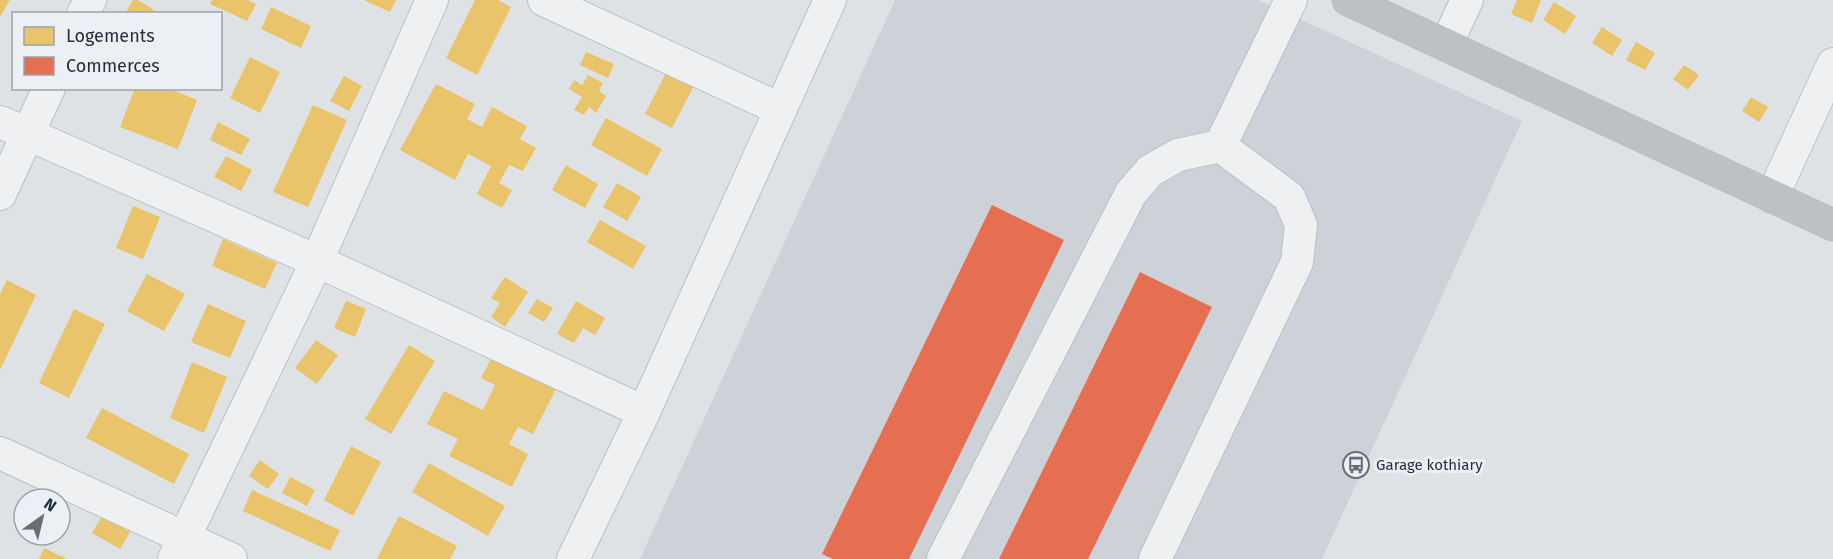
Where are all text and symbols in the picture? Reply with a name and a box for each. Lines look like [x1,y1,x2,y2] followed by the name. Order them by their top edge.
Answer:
[12,12,222,90] legend
[66,25,155,47] text: Logements
[66,55,160,77] text: Commerces
[1341,450,1371,480] bus stop icon: Garage kothiary
[1376,456,1483,474] place label: Garage kothiary
[12,487,72,547] north arrow
[40,494,60,516] text: N

